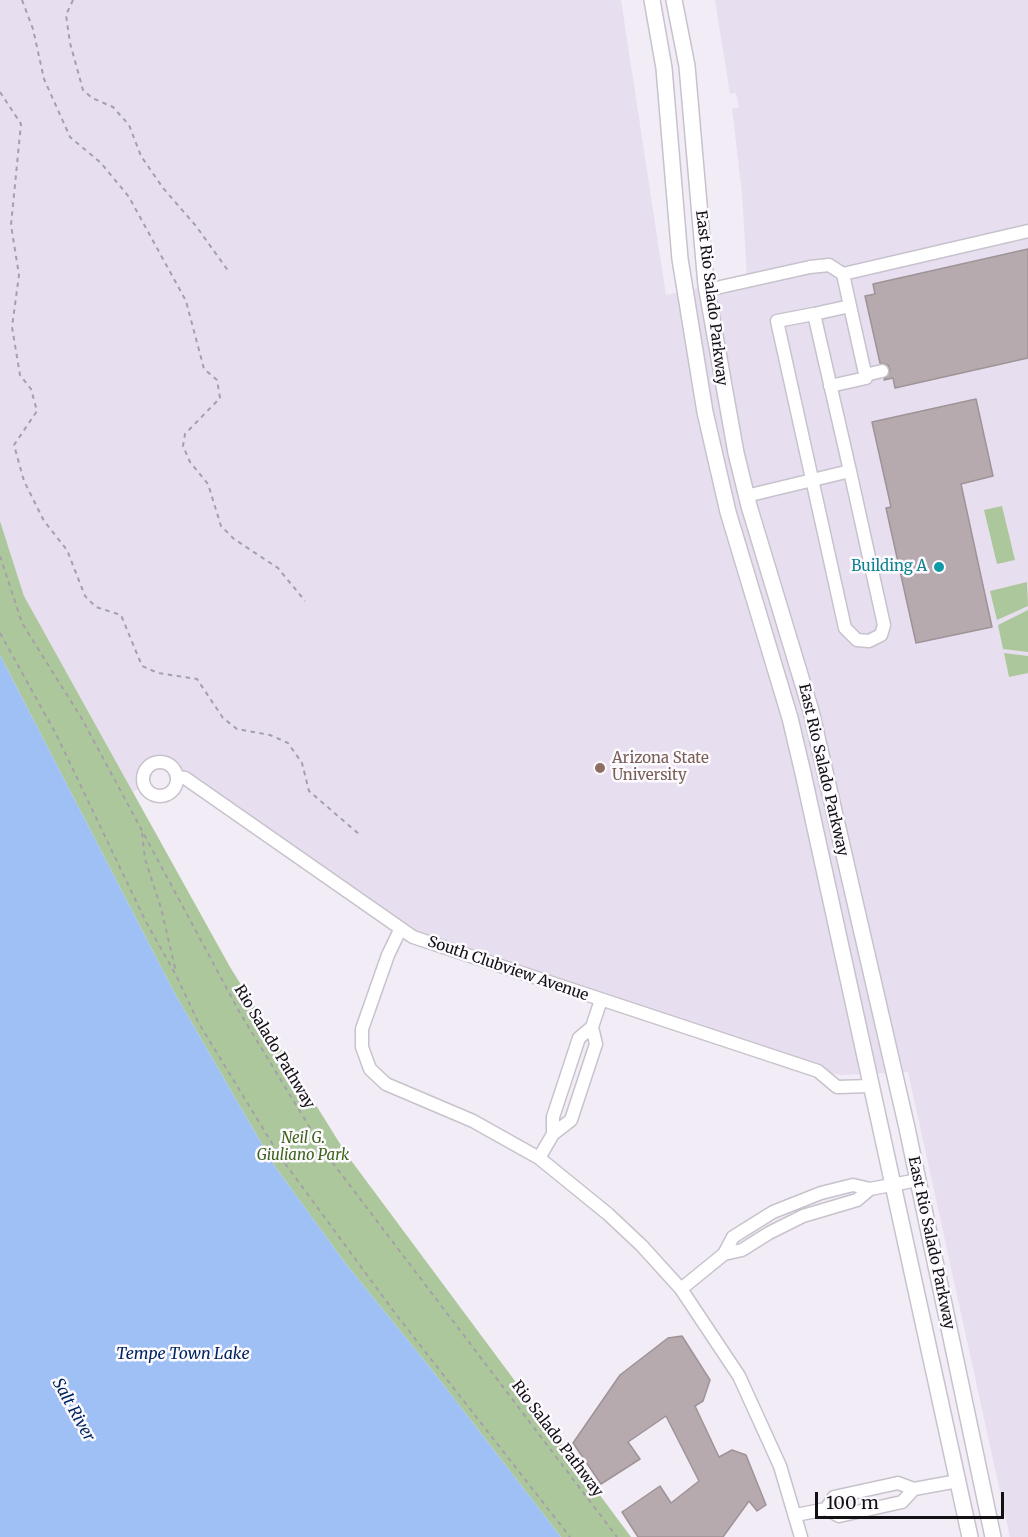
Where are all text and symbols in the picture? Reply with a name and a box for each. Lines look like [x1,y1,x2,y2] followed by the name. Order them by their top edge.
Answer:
[691,209,731,387] street label: East Rio Salado Parkway
[851,558,927,576] place label: Building A
[932,560,946,574] marker: Building A
[794,682,852,858] street label: East Rio Salado Parkway
[612,750,709,785] place label: Arizona State University
[593,761,607,775] marker: Arizona State University
[425,933,591,1005] street label: South Clubview Avenue
[230,982,318,1112] street label: Rio Salado Pathway
[257,1130,349,1165] park label: Neil G. Giuliano Park
[904,1155,958,1331] street label: East Rio Salado Parkway
[116,1344,250,1364] water label: Tempe Town Lake
[48,1375,98,1445] water label: Salt River
[507,1377,607,1501] street label: Rio Salado Pathway
[818,1480,1007,1518] scale bar
[826,1491,879,1514] text: 100 m

